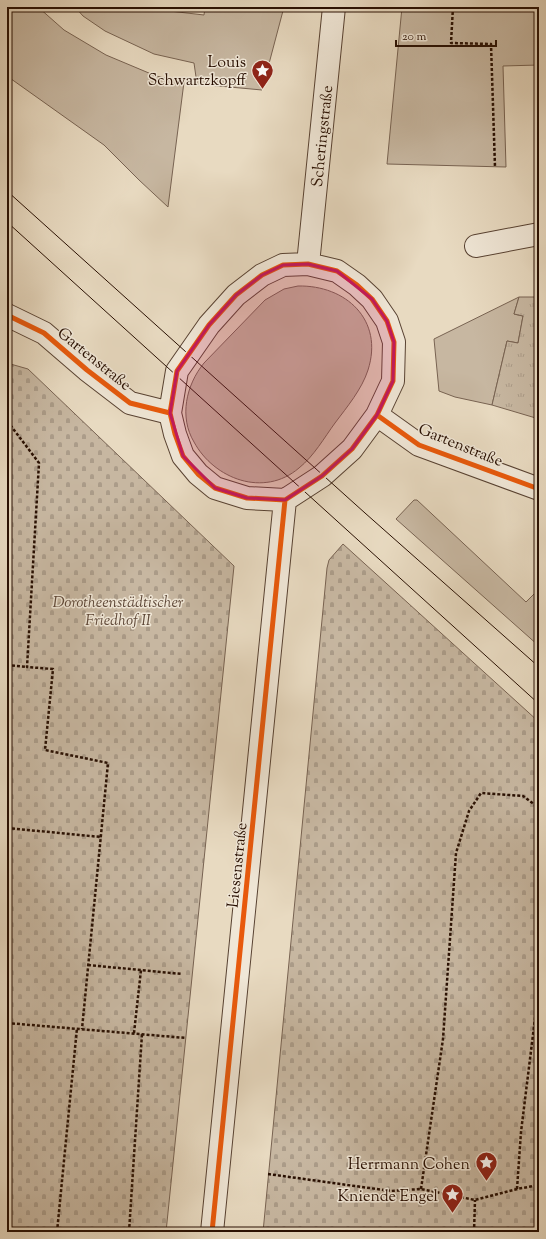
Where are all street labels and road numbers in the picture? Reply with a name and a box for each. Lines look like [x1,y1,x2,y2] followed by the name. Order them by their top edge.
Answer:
[307,84,340,188] street label: Scheringstraße
[51,323,136,397] street label: Gartenstraße
[414,419,506,474] street label: Gartenstraße
[223,821,254,909] street label: Liesenstraße

